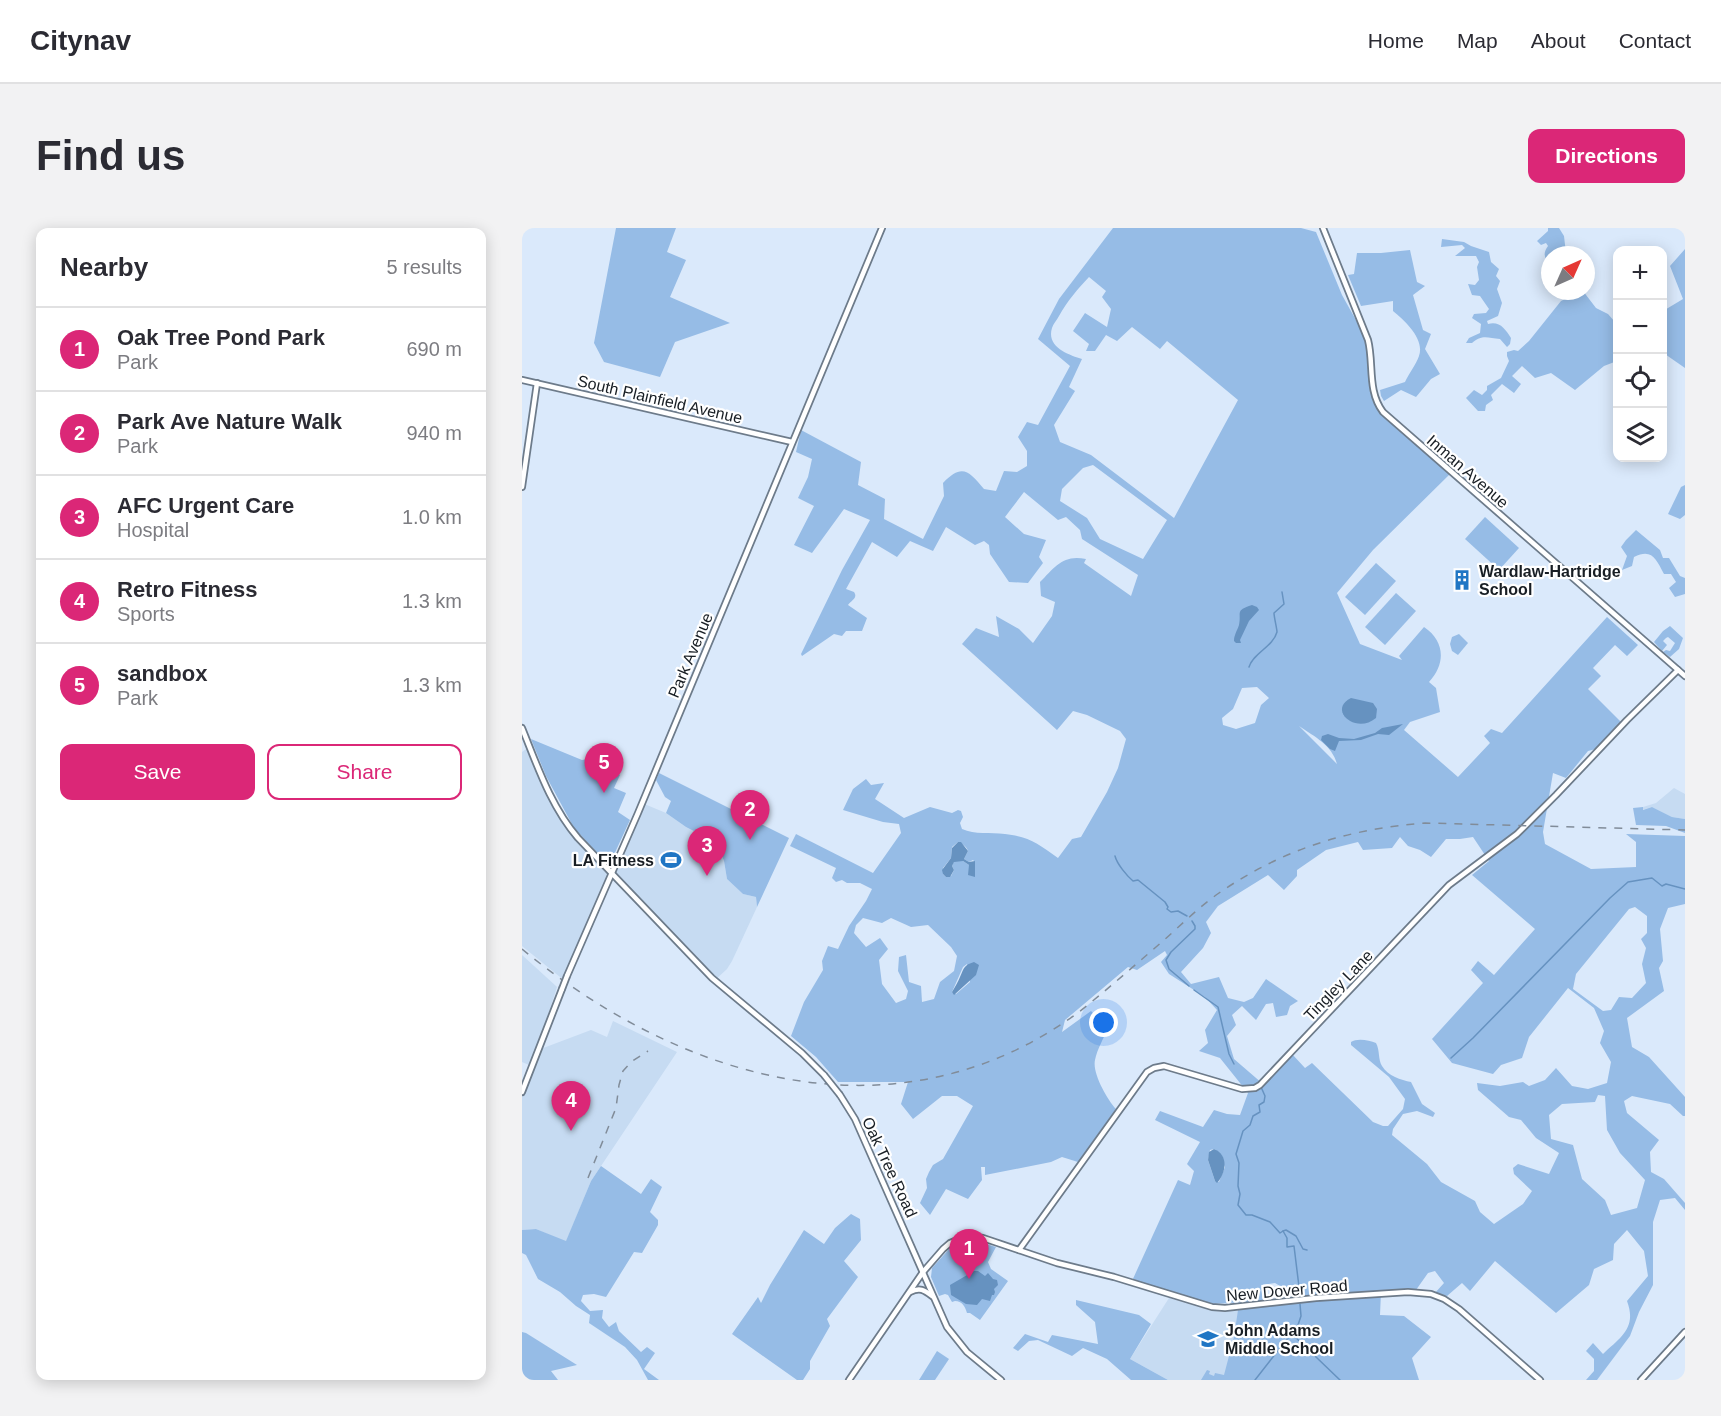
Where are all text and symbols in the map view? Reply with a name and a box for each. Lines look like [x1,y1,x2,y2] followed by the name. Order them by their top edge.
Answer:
[30,25,131,56] text: Citynav
[1368,29,1424,52] text: Home
[1457,29,1498,52] text: Map
[1531,29,1586,52] text: About
[1619,29,1691,52] text: Contact
[1528,129,1685,183] button: Directions
[36,132,185,179] text: Find us
[1541,246,1595,300] north arrow
[1613,246,1667,462] map controls
[1613,246,1667,300] button: +
[60,252,148,282] text: Nearby
[386,256,462,278] text: 5 results
[1613,300,1667,354] button: −
[117,325,325,350] text: Oak Tree Pond Park
[74,338,85,360] text: 1
[406,338,462,360] text: 690 m
[117,351,158,373] text: Park
[1613,354,1667,408] button: locate
[576,372,744,427] street label: South Plainfield Avenue
[1613,408,1667,462] button: layers
[117,409,342,434] text: Park Ave Nature Walk
[74,422,85,444] text: 2
[406,422,462,444] text: 940 m
[1424,431,1512,511] street label: Inman Avenue
[117,435,158,457] text: Park
[117,493,294,518] text: AFC Urgent Care
[74,506,85,528] text: 3
[402,506,462,528] text: 1.0 km
[117,519,189,541] text: Hospital
[1479,563,1621,598] place label: Wardlaw-Hartridge School
[1450,568,1474,592] building icon: Wardlaw-Hartridge School
[117,577,258,602] text: Retro Fitness
[74,590,85,612] text: 4
[402,590,462,612] text: 1.3 km
[117,603,175,625] text: Sports
[665,610,716,700] street label: Park Avenue
[117,661,207,686] text: sandbox
[74,674,85,696] text: 5
[402,674,462,696] text: 1.3 km
[117,687,158,709] text: Park
[60,744,255,800] button: Save
[267,744,462,800] button: Share
[584,744,623,793] pin: 5
[730,790,770,840] pin: 2
[688,826,726,876] pin: 3
[659,848,683,872] sports icon: LA Fitness
[573,852,654,869] place label: LA Fitness
[1301,947,1376,1024] street label: Tingley Lane
[1089,1008,1118,1037] your location
[551,1082,590,1131] pin: 4
[859,1114,920,1220] street label: Oak Tree Road
[950,1230,988,1279] pin: 1
[1226,1277,1348,1304] street label: New Dover Road
[1225,1322,1333,1357] place label: John Adams Middle School
[1196,1327,1220,1351] school or university icon: John Adams Middle School

